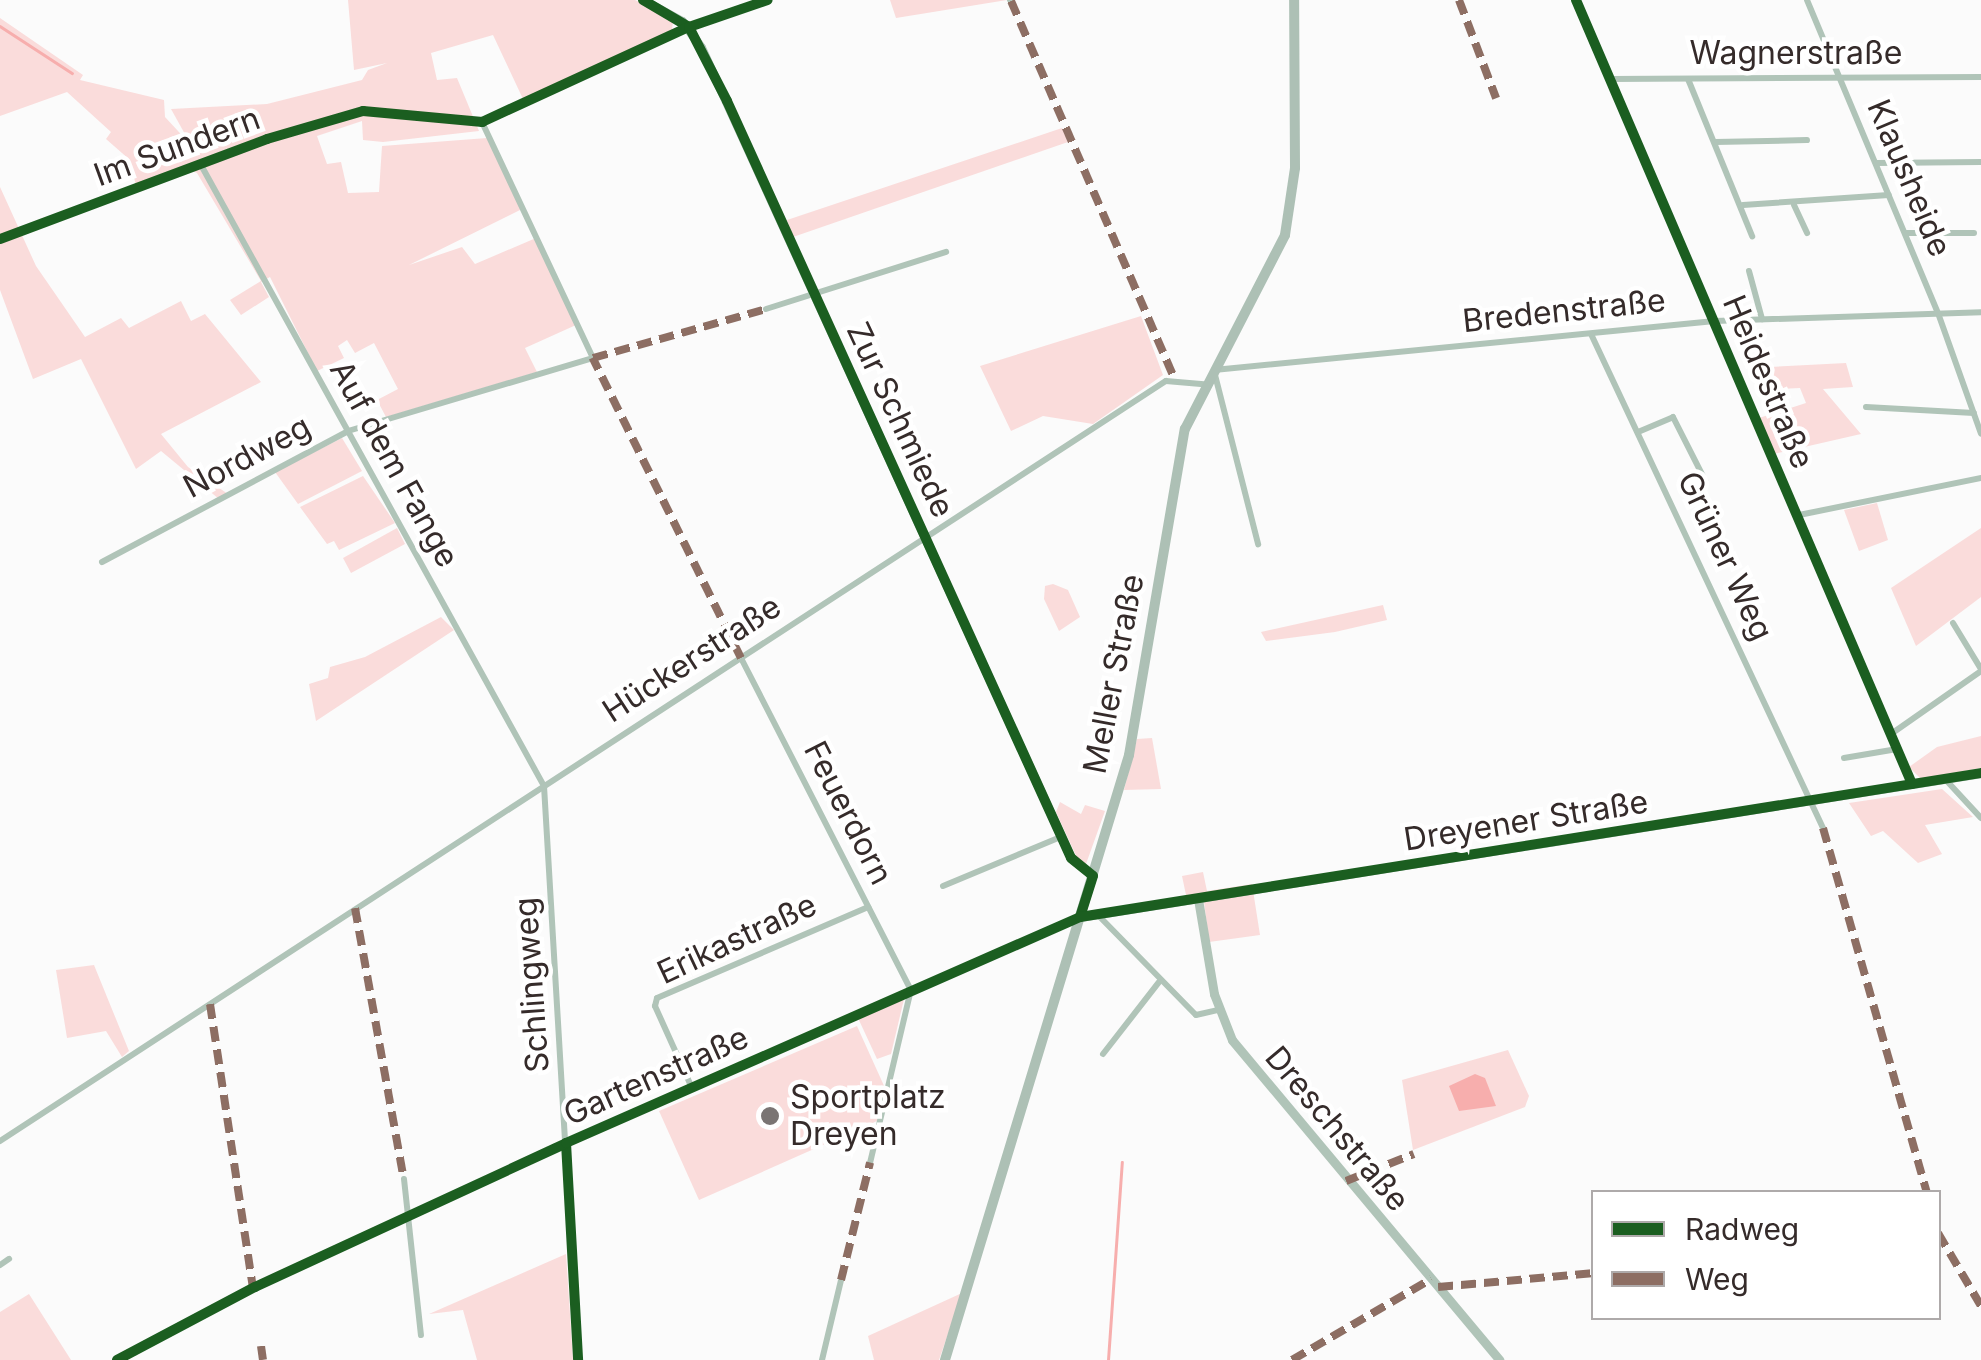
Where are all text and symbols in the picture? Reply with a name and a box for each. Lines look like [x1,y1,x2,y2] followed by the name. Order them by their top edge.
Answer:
[1690,34,1902,72] street label: Wagnerstraße
[1859,94,1959,262] street label: Klausheide
[89,99,265,195] street label: Im Sundern
[1461,281,1667,341] street label: Bredenstraße
[1714,290,1822,474] street label: Heidestraße
[838,316,962,524] street label: Zur Schmiede
[321,354,467,574] street label: Auf dem Fange
[177,408,317,506] street label: Nordweg
[1669,466,1781,646] street label: Grüner Weg
[1076,571,1152,777] street label: Meller Straße
[596,587,788,731] street label: Hückerstraße
[796,735,900,891] street label: Feuerdorn
[1401,783,1651,859] street label: Dreyener Straße
[651,886,823,992] street label: Erikastraße
[507,896,557,1074] street label: Schlingweg
[558,1018,754,1134] street label: Gartenstraße
[1257,1039,1417,1219] street label: Dreschstraße
[790,1079,946,1154] place label: Sportplatz Dreyen
[759,1105,781,1127] marker: Sportplatz Dreyen
[1591,1190,1941,1320] legend
[1685,1211,1799,1247] text: Radweg
[1685,1261,1749,1297] text: Weg

